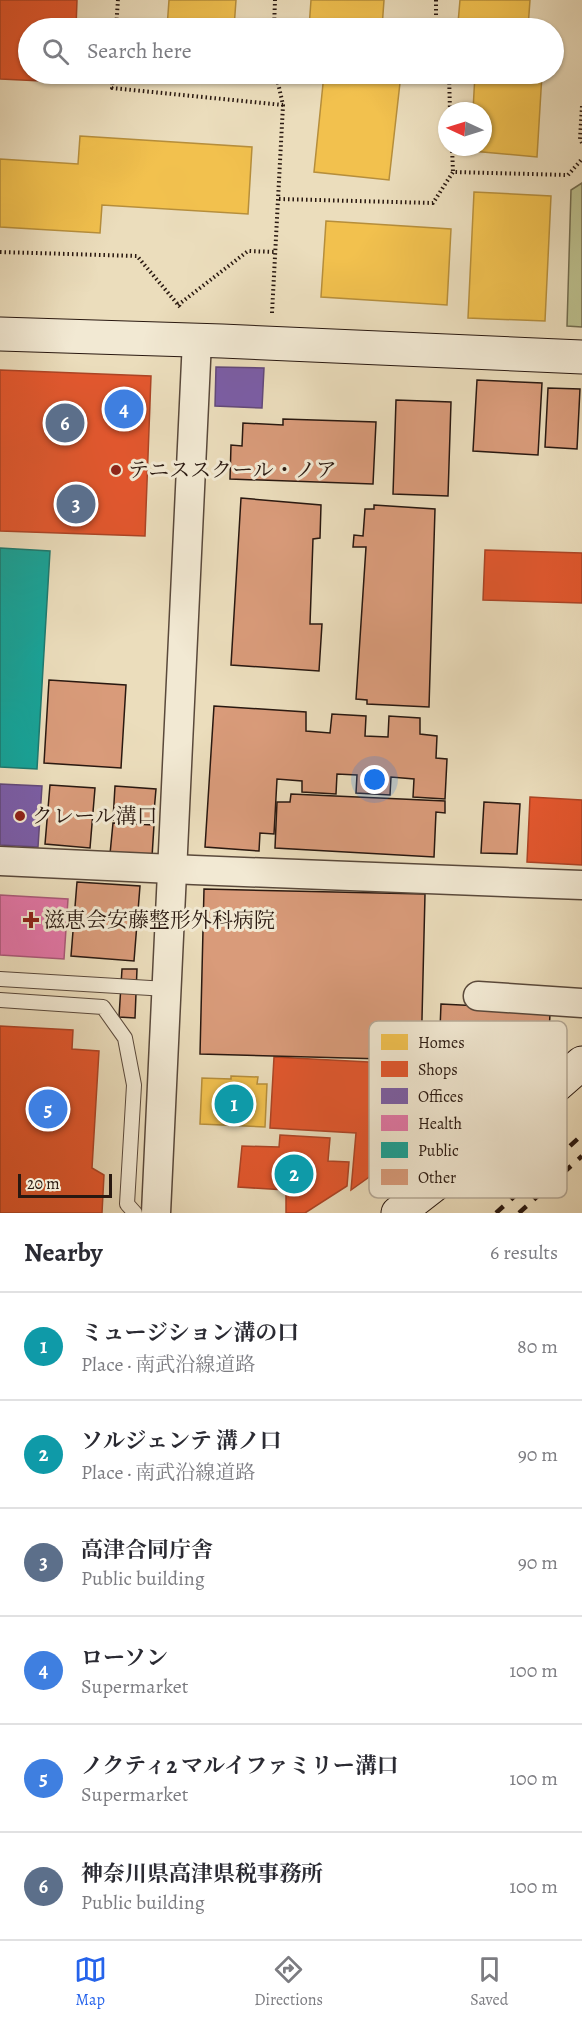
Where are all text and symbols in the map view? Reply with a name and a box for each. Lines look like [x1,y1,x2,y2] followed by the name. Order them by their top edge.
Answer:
[18,18,564,84] search box
[39,35,72,68] icon: search
[87,36,192,66] text: Search here
[438,102,492,156] north arrow
[104,386,144,432] pin: 4
[46,400,84,446] pin: 6
[128,456,337,484] place label: テニススクール・ノア
[109,463,123,477] marker: テニススクール・ノア
[56,482,96,526] pin: 3
[360,765,389,794] your location
[32,802,158,830] place label: クレール溝口
[13,809,27,823] marker: クレール溝口
[44,906,275,934] place label: 滋恵会安藤整形外科病院
[22,911,40,929] marker: 滋恵会安藤整形外科病院
[369,1021,567,1198] legend
[418,1032,465,1054] text: Homes
[418,1059,458,1081] text: Shops
[214,1082,254,1126] pin: 1
[28,1086,68,1132] pin: 5
[418,1086,463,1108] text: Offices
[418,1113,463,1135] text: Health
[418,1140,459,1162] text: Public
[274,1152,314,1196] pin: 2
[418,1167,456,1189] text: Other
[18,1171,112,1198] scale bar
[27,1173,60,1195] text: 20 m
[24,1235,103,1270] text: Nearby
[490,1239,558,1266] text: 6 results
[81,1318,299,1348] text: ミュージション溝の口
[40,1333,47,1360] text: 1
[517,1333,558,1360] text: 80 m
[81,1351,255,1378] text: Place · 南武沿線道路
[81,1426,282,1456] text: ソルジェンテ 溝ノ口
[39,1441,48,1468] text: 2
[518,1441,558,1468] text: 90 m
[81,1459,255,1486] text: Place · 南武沿線道路
[81,1535,213,1565] text: 高津合同庁舎
[39,1549,48,1576] text: 3
[518,1549,558,1576] text: 90 m
[81,1565,205,1592] text: Public building
[81,1643,168,1673] text: ローソン
[39,1657,48,1684] text: 4
[509,1657,558,1684] text: 100 m
[81,1673,188,1700] text: Supermarket
[81,1751,399,1781] text: ノクティ2 マルイファミリー溝口
[39,1765,48,1792] text: 5
[509,1765,558,1792] text: 100 m
[81,1781,188,1808] text: Supermarket
[81,1859,323,1889] text: 神奈川県高津県税事務所
[39,1873,48,1900] text: 6
[509,1873,558,1900] text: 100 m
[81,1889,205,1916] text: Public building
[74,1953,107,2011] tab: Map
[254,1953,323,2011] tab: Directions
[470,1953,508,2011] tab: Saved

